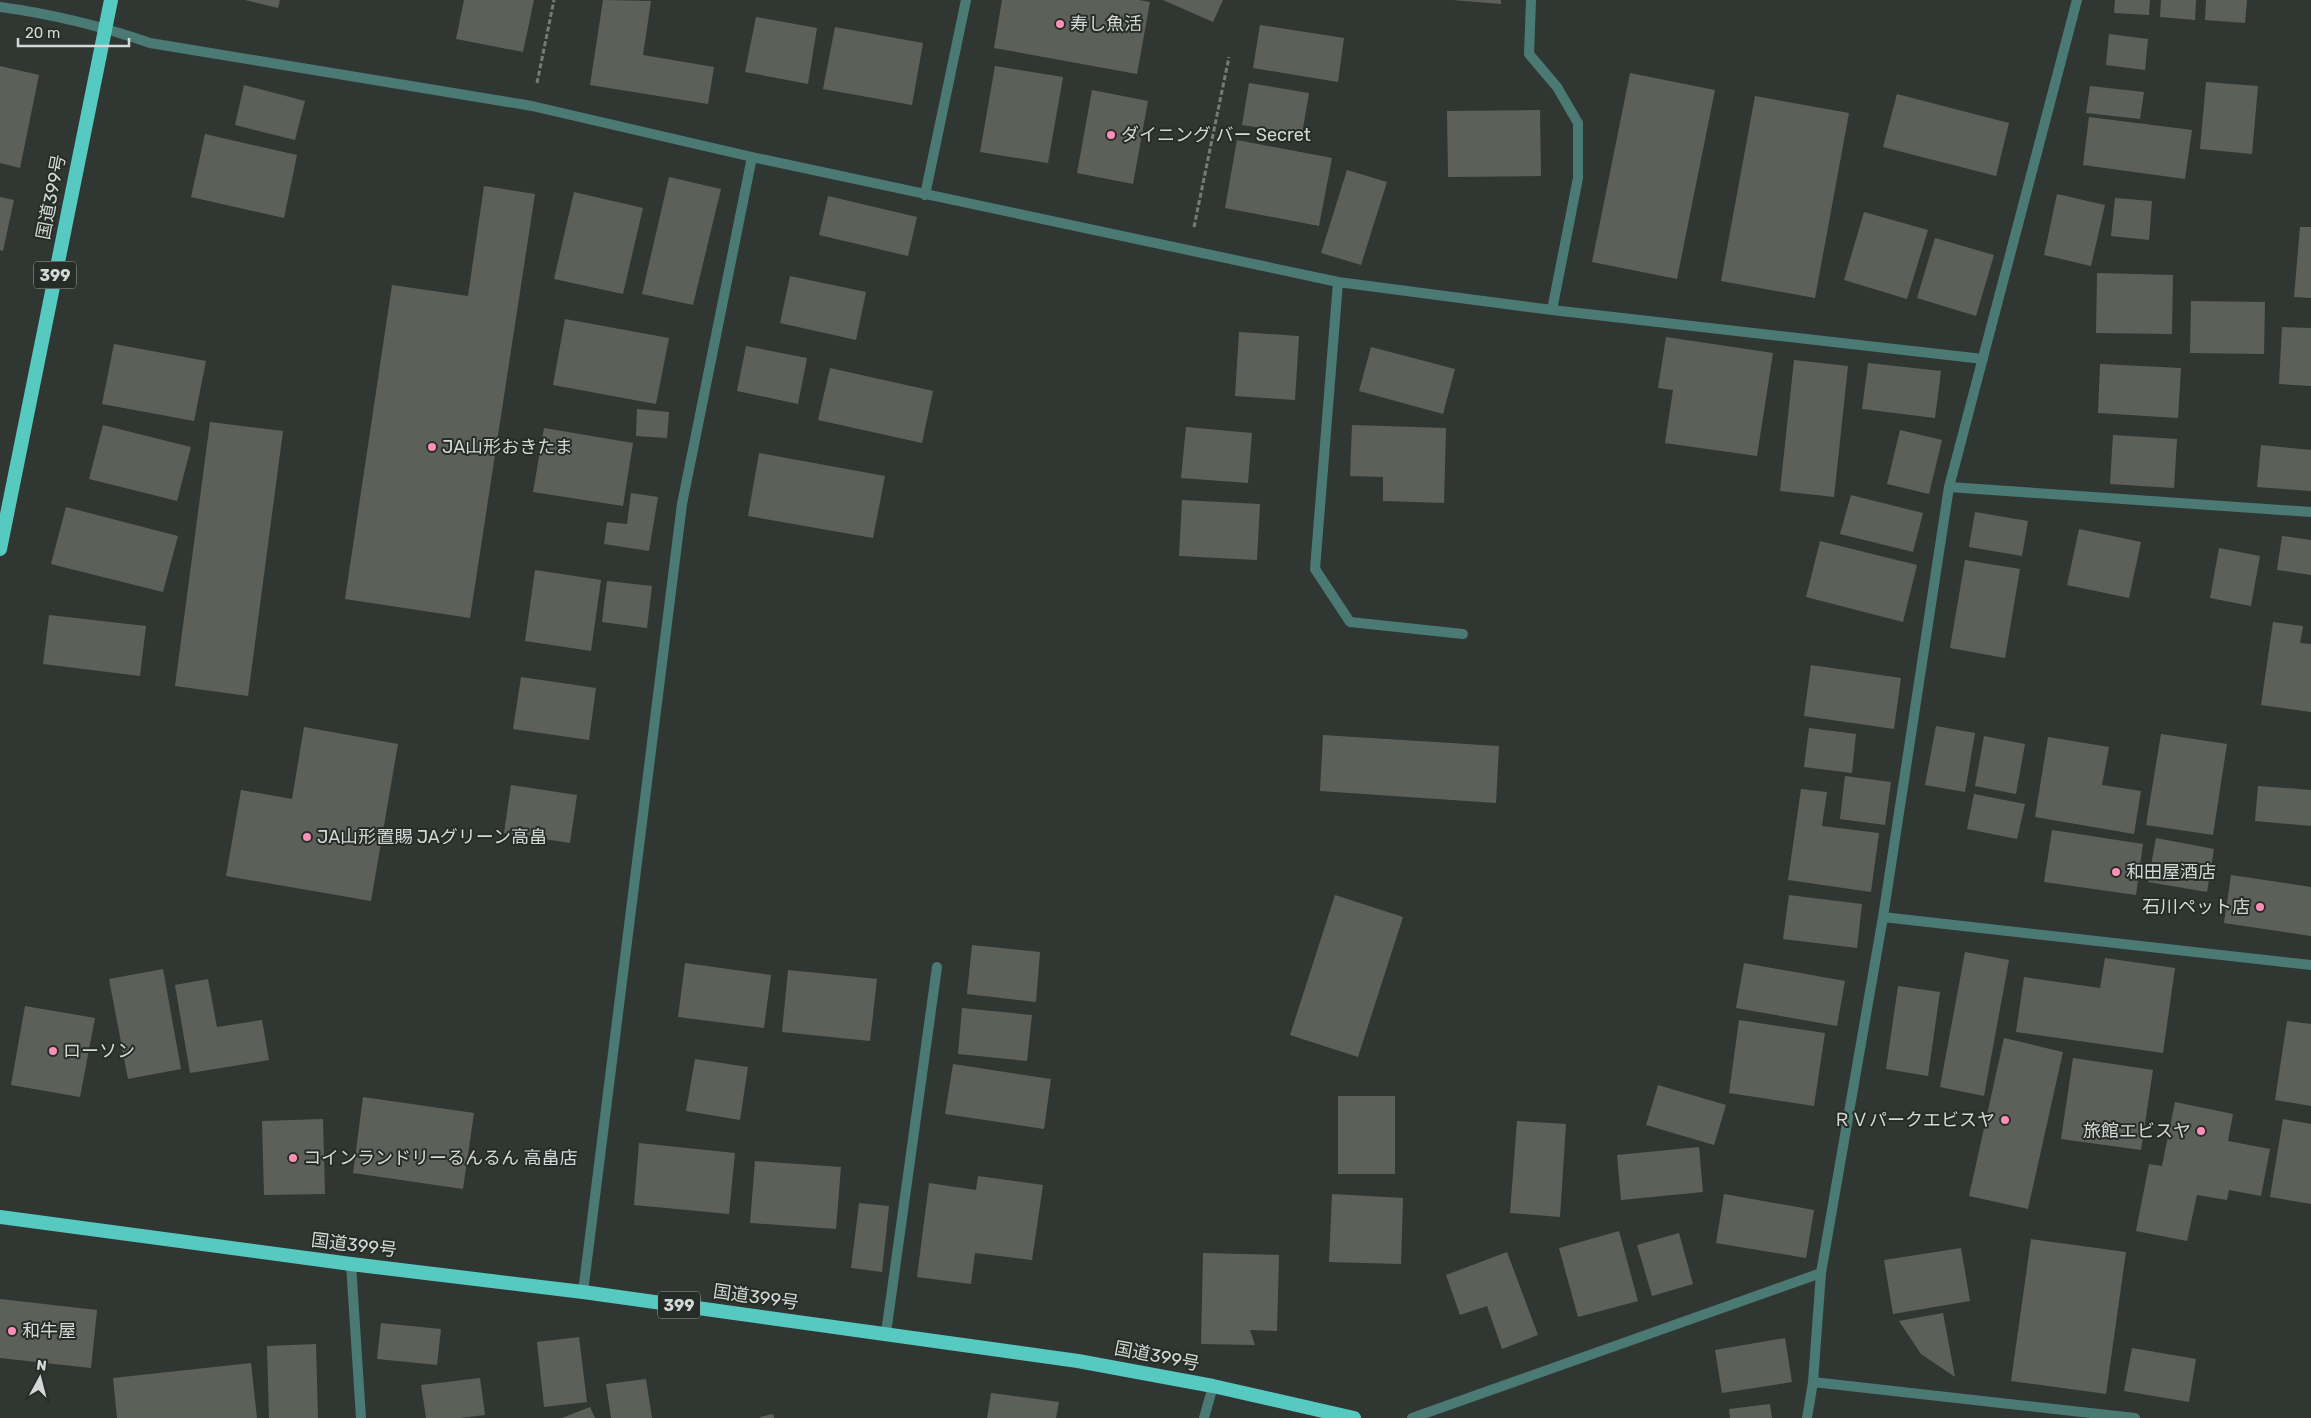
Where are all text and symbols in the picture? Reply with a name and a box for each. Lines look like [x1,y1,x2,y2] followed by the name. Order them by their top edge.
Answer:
[1070,13,1142,35] place label: 寿し魚活
[18,15,129,47] scale bar
[1054,18,1066,30] marker: 寿し魚活
[25,24,60,42] text: 20 m
[1121,124,1311,146] place label: ダイニング バー Secret
[1105,129,1117,141] marker: ダイニング バー Secret
[32,153,70,241] street label: 国道399号
[34,262,76,288] road number: 399
[442,436,573,458] place label: JA山形おきたま
[426,441,438,453] marker: JA山形おきたま
[317,826,547,848] place label: JA山形置賜 JAグリーン高畠
[301,831,313,843] marker: JA山形置賜 JAグリーン高畠
[2126,861,2216,883] place label: 和田屋酒店
[2110,866,2122,878] marker: 和田屋酒店
[2142,896,2250,918] place label: 石川ペット店
[2254,901,2266,913] marker: 石川ペット店
[63,1040,135,1062] place label: ローソン
[47,1045,59,1057] marker: ローソン
[1833,1109,1995,1131] place label: ＲＶパークエビスヤ
[1999,1114,2011,1126] marker: ＲＶパークエビスヤ
[2083,1120,2191,1142] place label: 旅館エビスヤ
[2195,1125,2207,1137] marker: 旅館エビスヤ
[303,1147,577,1169] place label: コインランドリーるんるん 高畠店
[287,1152,299,1164] marker: コインランドリーるんるん 高畠店
[310,1229,398,1261] street label: 国道399号
[712,1280,800,1314] street label: 国道399号
[658,1292,700,1318] road number: 399
[22,1320,76,1342] place label: 和牛屋
[6,1325,18,1337] marker: 和牛屋
[1113,1337,1201,1375] street label: 国道399号
[15,1353,65,1403] north arrow
[35,1357,48,1375] text: N

